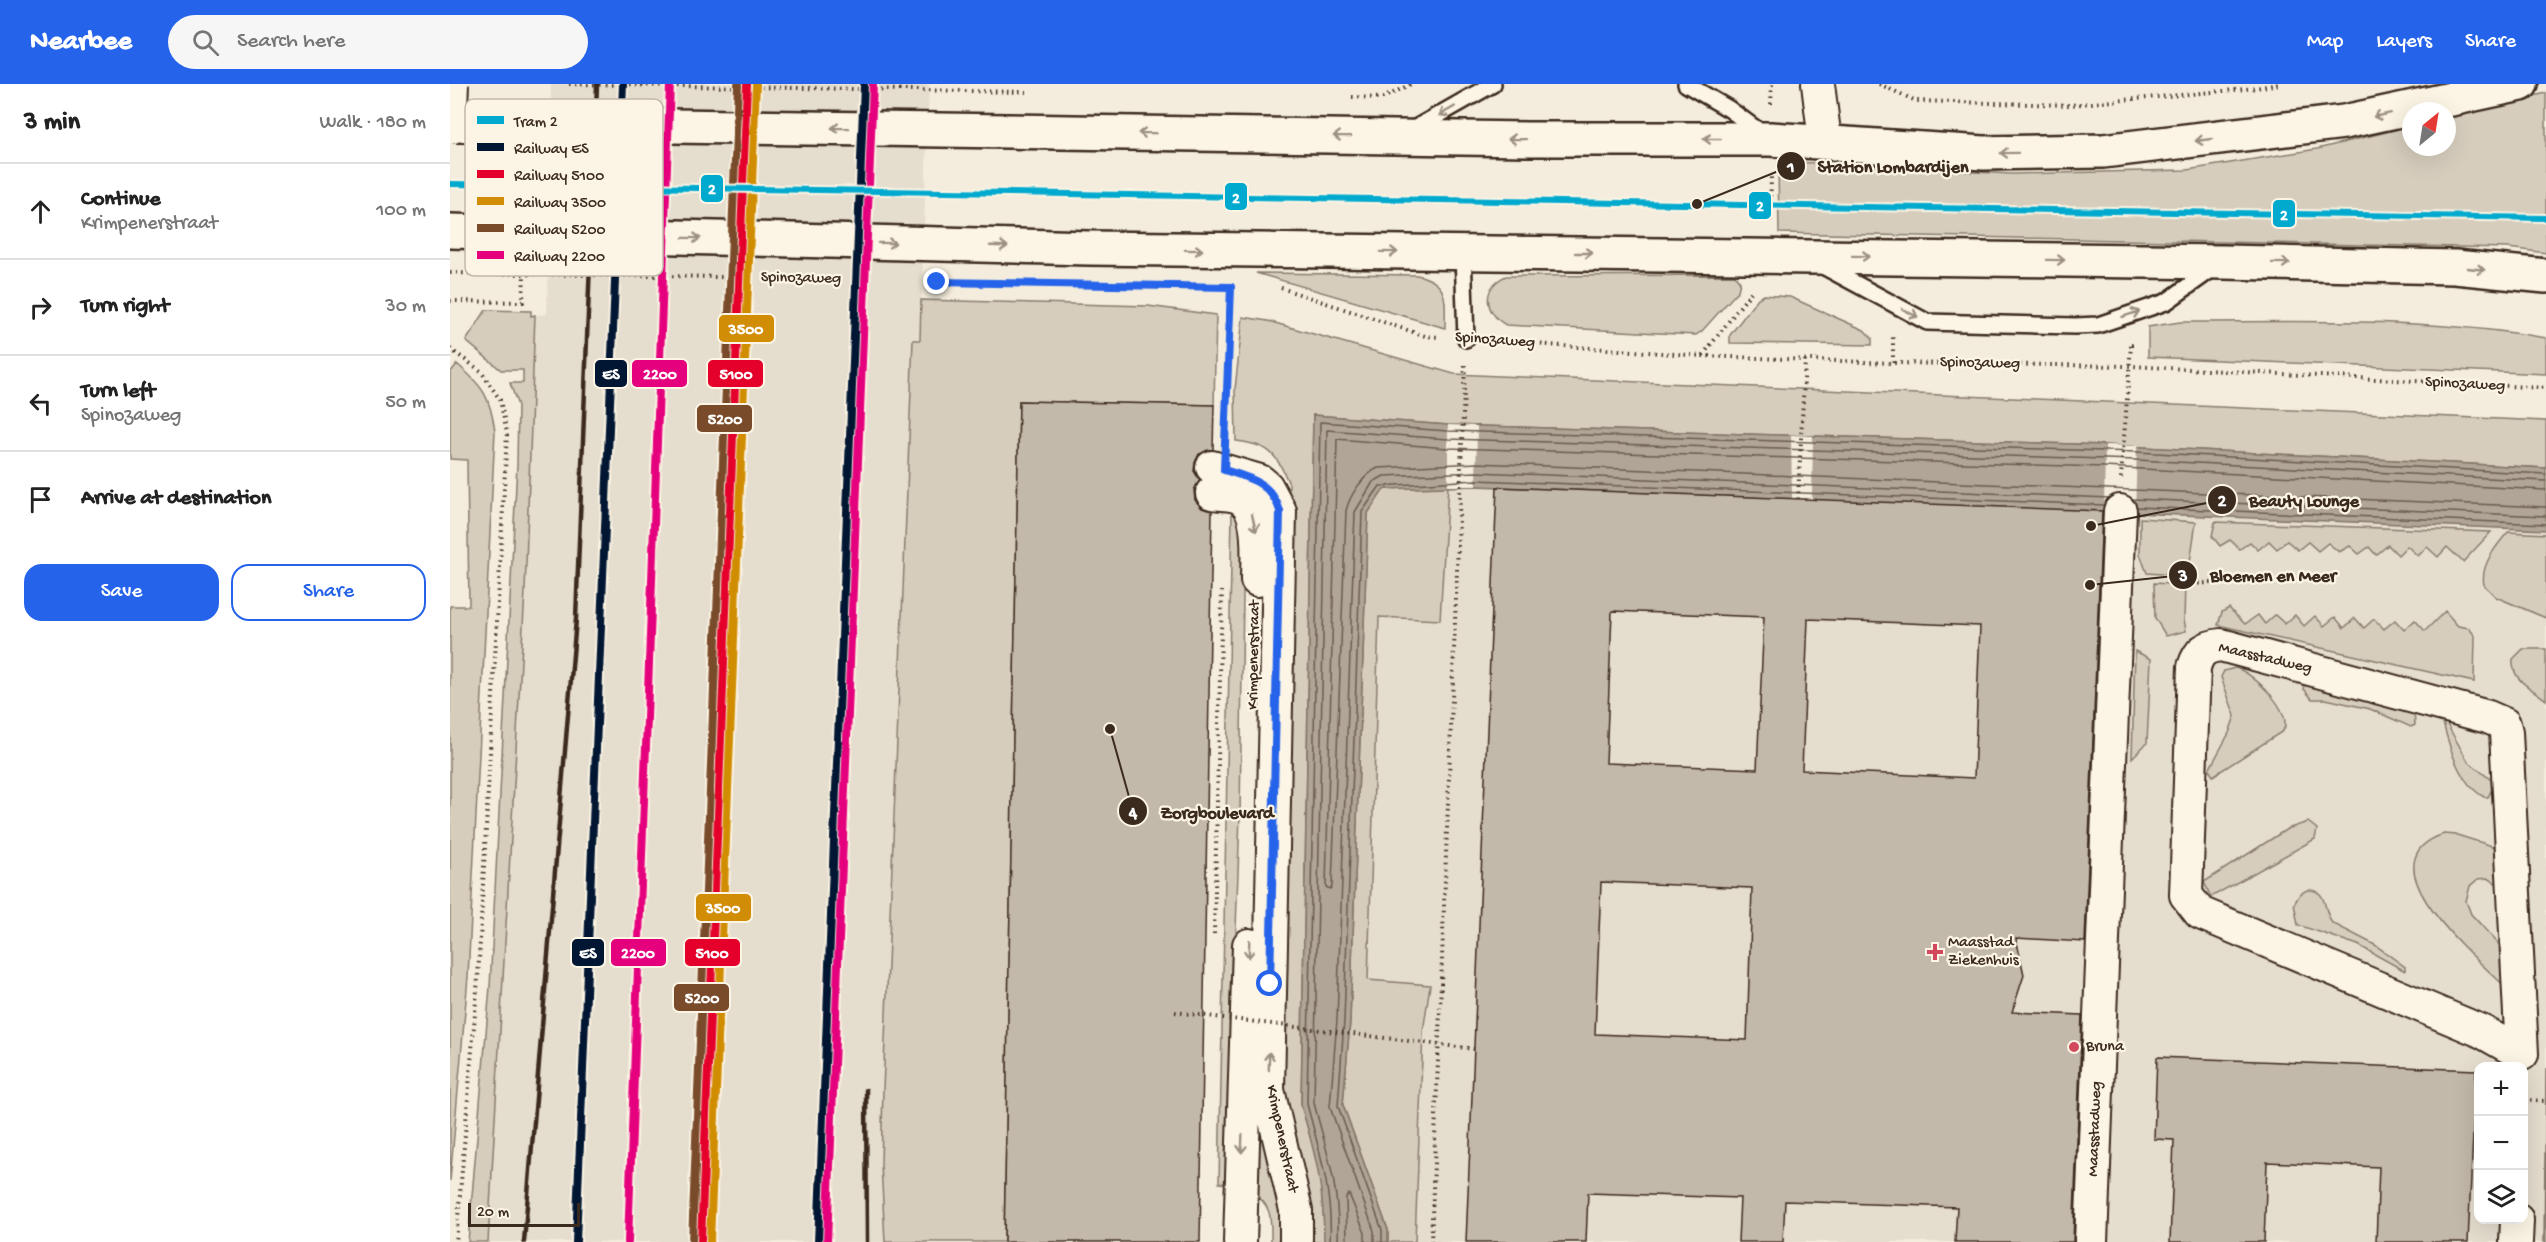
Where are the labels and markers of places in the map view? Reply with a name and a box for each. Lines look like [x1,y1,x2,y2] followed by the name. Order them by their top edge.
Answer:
[1776,148,1981,184] callout: Station Lombardijen
[2207,482,2371,518] callout: Beauty Lounge
[2168,557,2348,593] callout: Bloemen en Meer
[1118,793,1285,829] callout: Zorgboulevard
[1948,934,2020,971] place label: Maasstad Ziekenhuis
[1926,943,1944,961] marker: Maasstad Ziekenhuis
[2085,1038,2125,1057] place label: Bruna
[2067,1040,2081,1054] marker: Bruna

